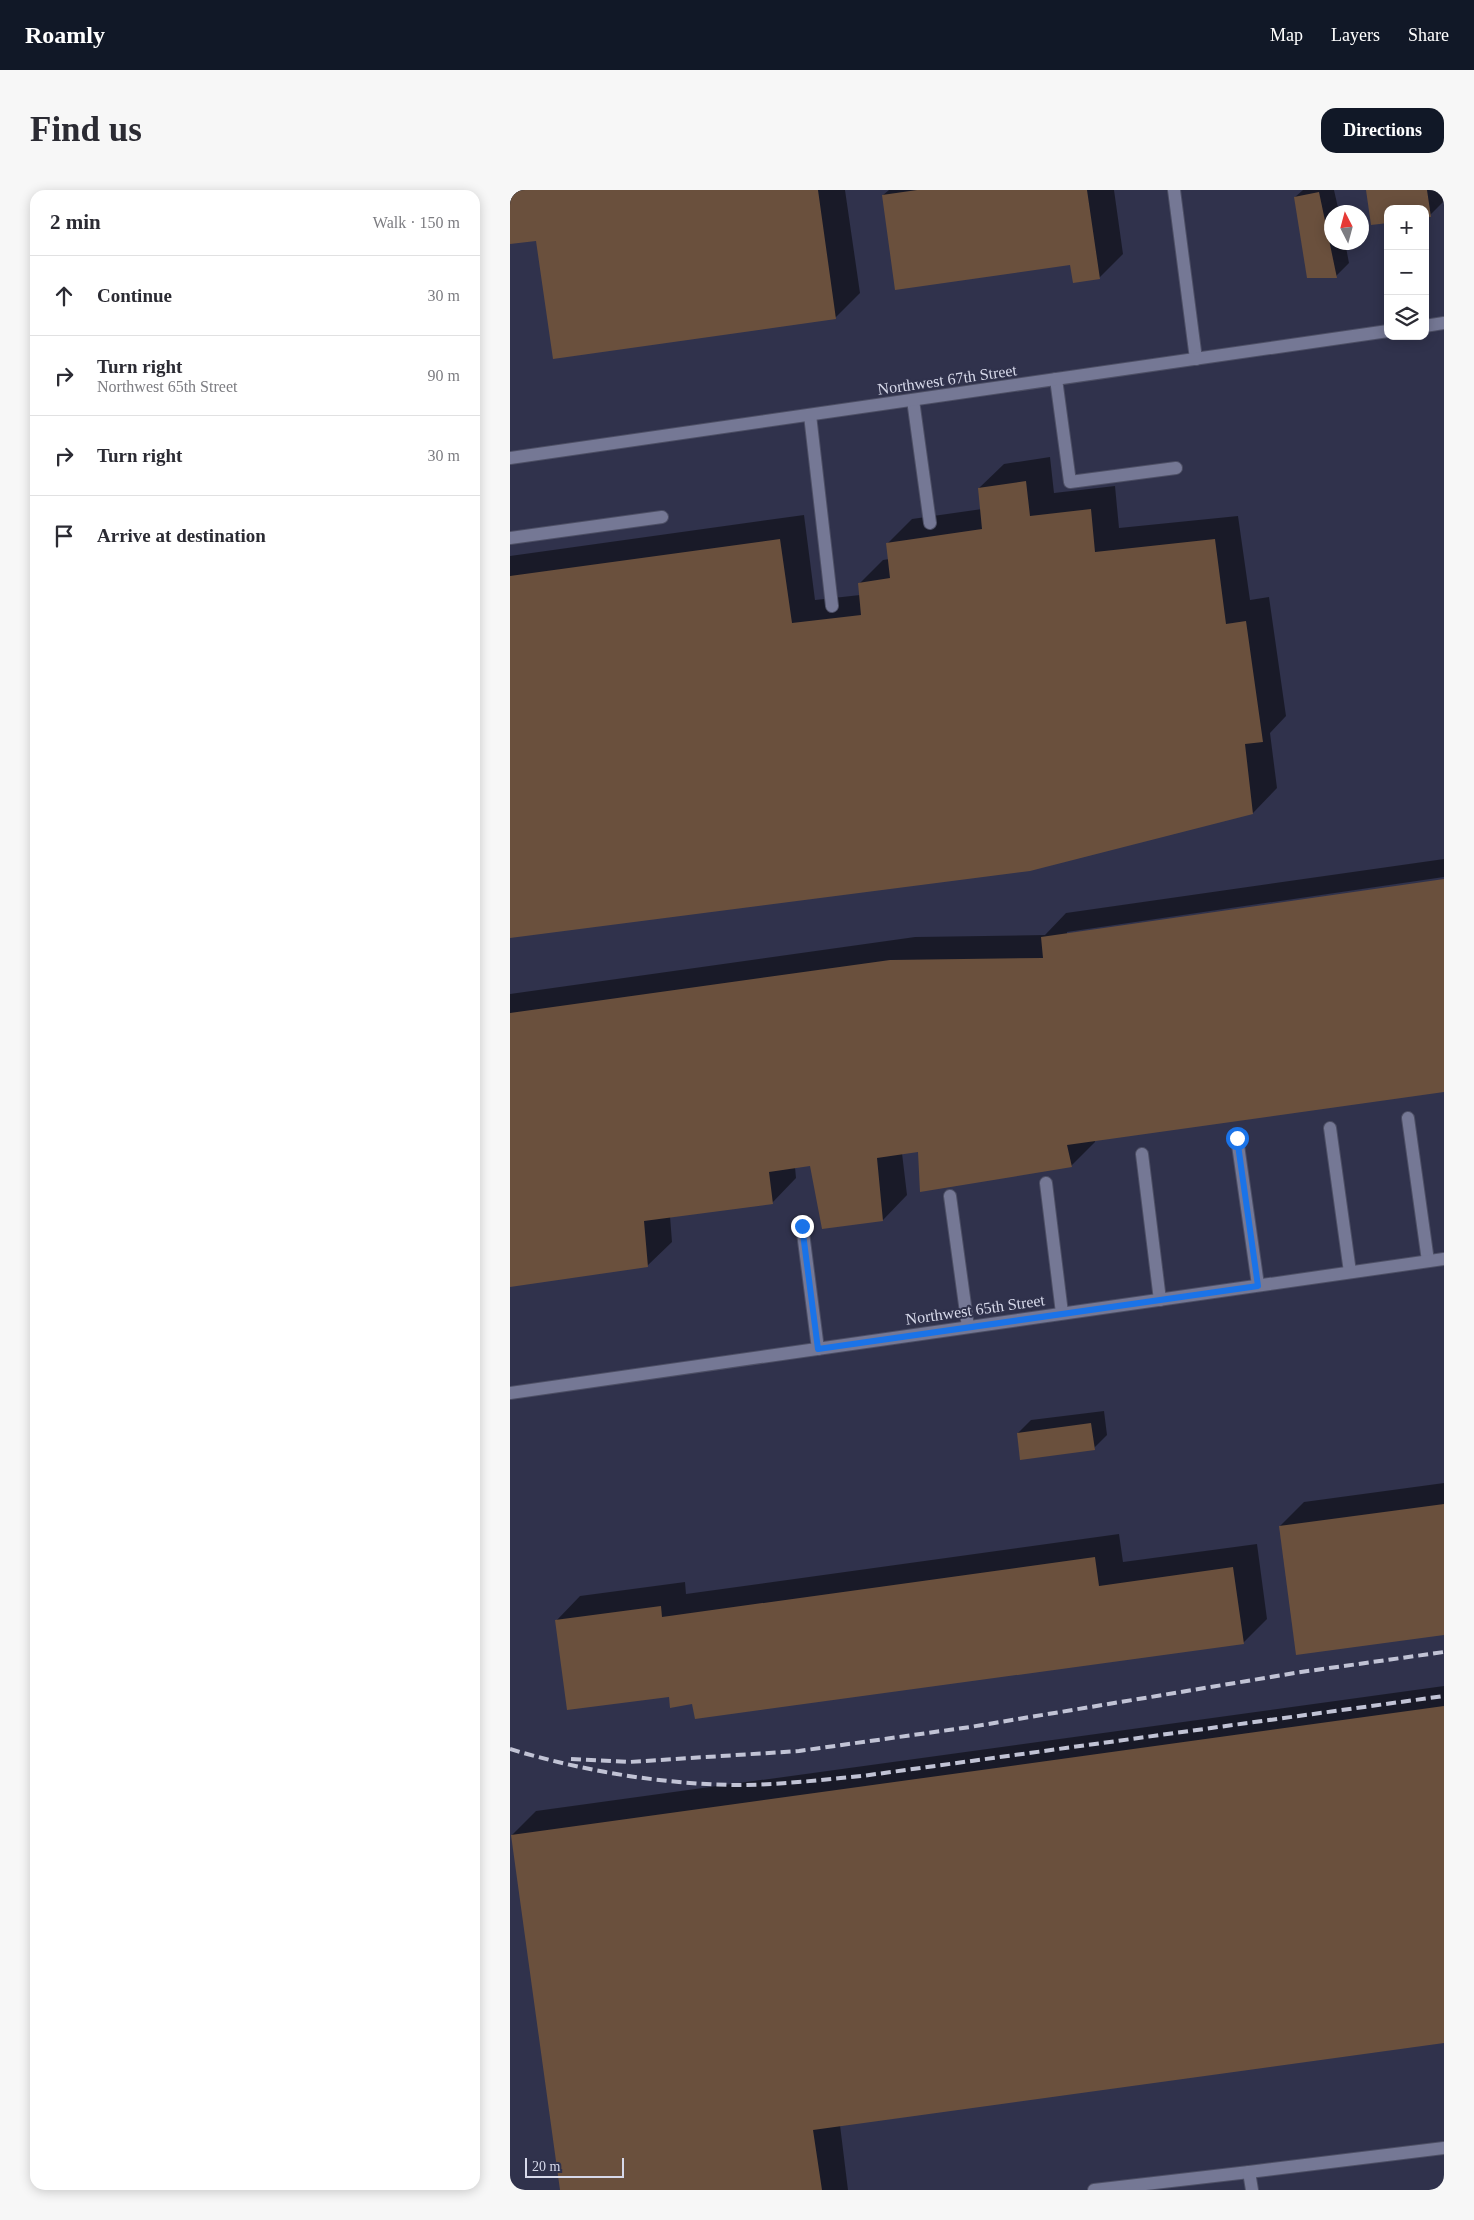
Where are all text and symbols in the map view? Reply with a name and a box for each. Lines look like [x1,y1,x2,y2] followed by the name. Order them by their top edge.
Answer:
[25,22,105,48] text: Roamly
[1270,25,1303,45] text: Map
[1331,25,1380,45] text: Layers
[1408,25,1449,45] text: Share
[1321,108,1444,153] button: Directions
[30,110,142,149] text: Find us
[1324,205,1369,250] north arrow
[1384,205,1429,340] map controls
[1384,205,1429,250] button: +
[50,210,101,234] text: 2 min
[373,214,460,231] text: Walk · 150 m
[1384,250,1429,295] button: −
[50,282,78,310] icon: ahead
[97,285,172,306] text: Continue
[428,287,460,304] text: 30 m
[1384,295,1429,340] button: layers
[97,356,182,377] text: Turn right
[876,361,1018,398] street label: Northwest 67th Street
[50,362,78,390] icon: right
[428,367,460,384] text: 90 m
[97,378,237,395] text: Northwest 65th Street
[50,442,78,470] icon: right
[97,445,182,466] text: Turn right
[428,447,460,464] text: 30 m
[50,522,78,550] icon: arrive
[97,525,266,546] text: Arrive at destination
[1226,1127,1249,1150] route start
[791,1215,814,1238] route end
[904,1291,1046,1328] street label: Northwest 65th Street
[525,2155,624,2178] scale bar
[532,2159,560,2174] text: 20 m

